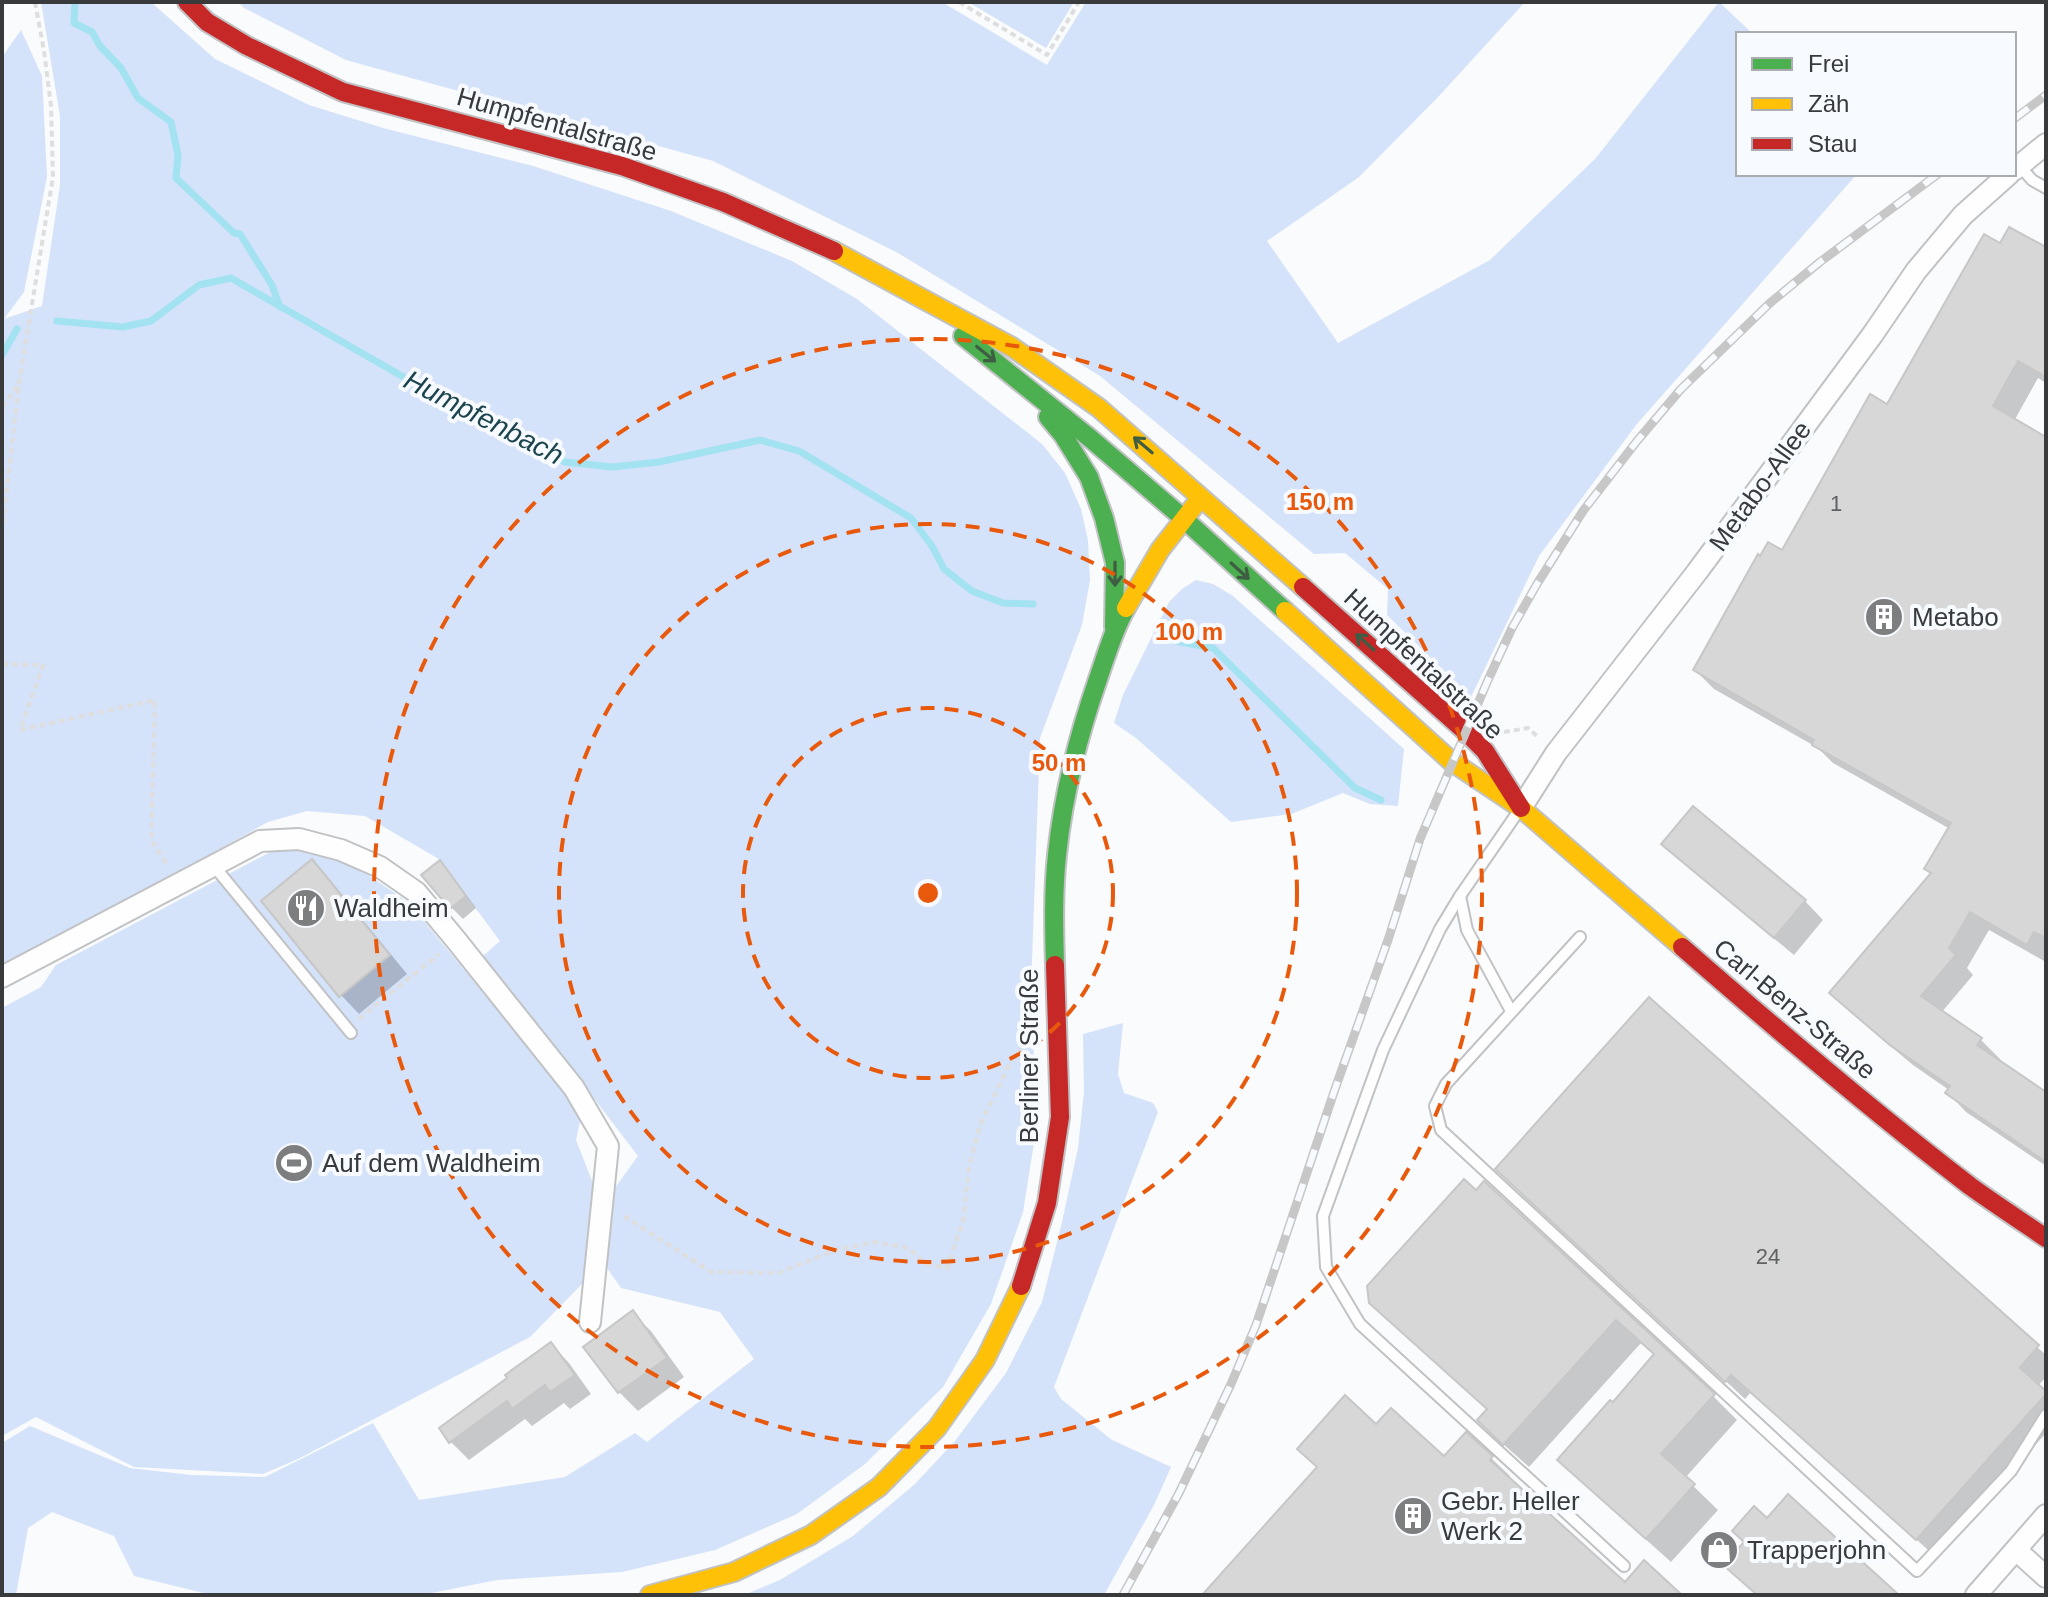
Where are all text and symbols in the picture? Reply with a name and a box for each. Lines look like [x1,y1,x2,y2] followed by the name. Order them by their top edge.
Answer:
[1736,32,2016,176] legend
[1808,50,1849,77] text: Frei
[454,81,660,167] street label: Humpfentalstraße
[1808,90,1849,117] text: Zäh
[1808,130,1857,157] text: Stau
[975,345,996,363] one-way arrow
[399,364,568,471] water label: Humpfenbach
[1703,415,1817,557] street label: Metabo-Allee
[1133,436,1154,454] one-way arrow
[1286,488,1354,515] text: 150 m
[1830,491,1842,516] house number: 1
[1107,560,1123,587] one-way arrow
[1230,561,1250,579] one-way arrow
[1338,583,1510,745] street label: Humpfentalstraße
[1863,596,1905,638] building icon: Metabo
[1912,602,1999,632] place label: Metabo
[1155,618,1223,645] text: 100 m
[1355,633,1375,651] one-way arrow
[1032,749,1086,776] text: 50 m
[914,879,942,907] centre of rings
[285,887,327,929] restaurant icon: Waldheim
[334,893,449,923] place label: Waldheim
[1708,932,1882,1086] street label: Carl-Benz-Straße
[1014,969,1044,1143] street label: Berliner Straße
[273,1142,315,1184] sports icon: Auf dem Waldheim
[322,1148,541,1178] place label: Auf dem Waldheim
[1756,1244,1780,1269] house number: 24
[1441,1486,1580,1546] place label: Gebr. Heller Werk 2
[1392,1495,1434,1537] building icon: Gebr. Heller Werk 2
[1698,1529,1740,1571] shop icon: Trapperjohn
[1747,1535,1886,1565] place label: Trapperjohn

